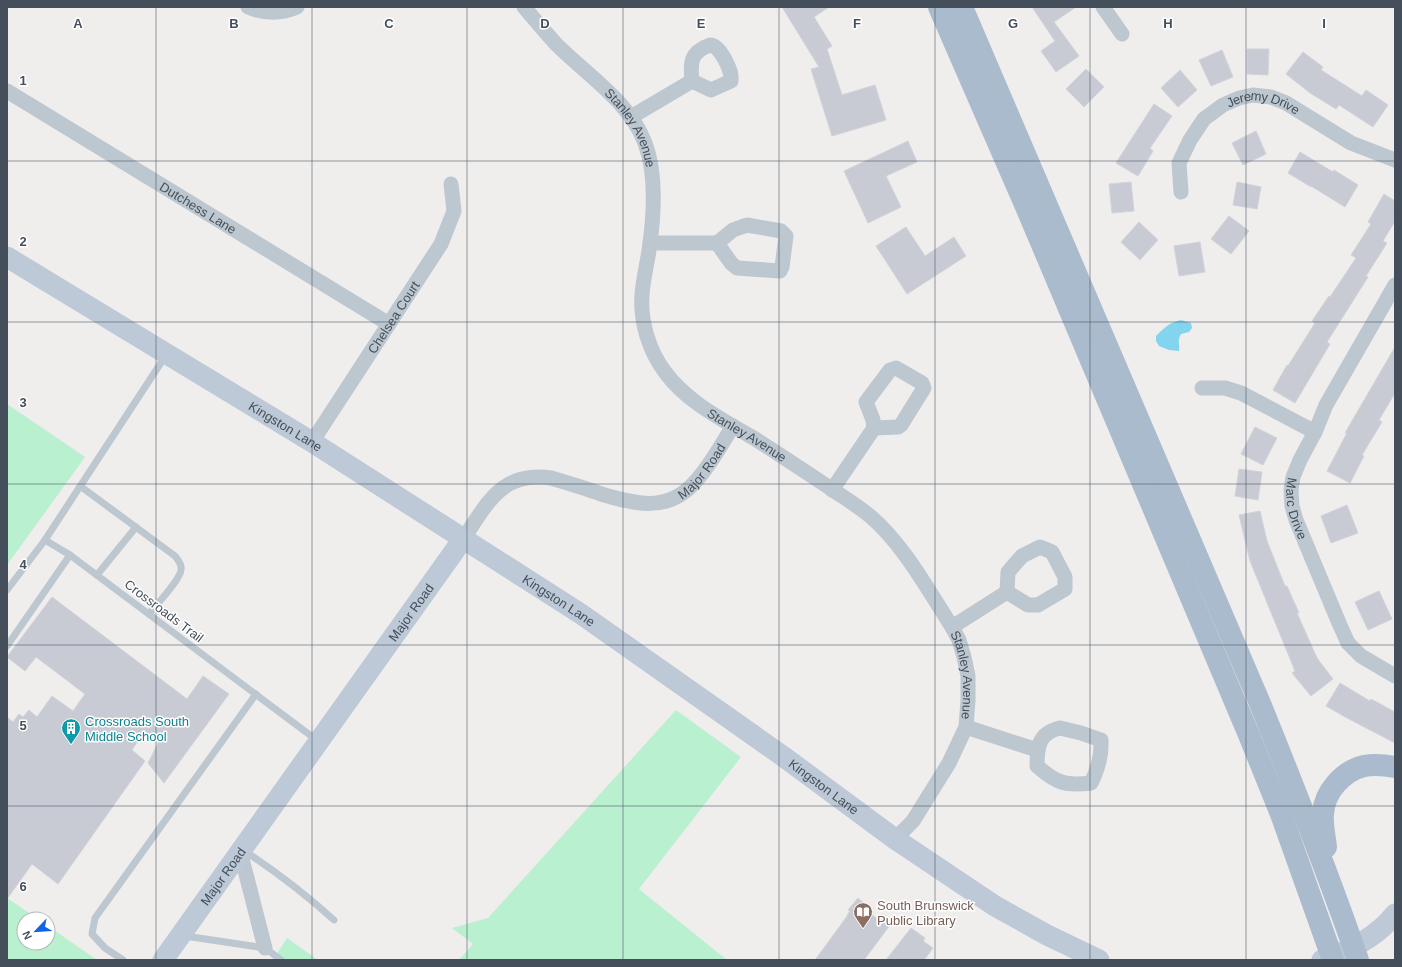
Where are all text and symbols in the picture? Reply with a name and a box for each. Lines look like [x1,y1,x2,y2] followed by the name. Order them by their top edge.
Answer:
[73,16,83,31] text: A
[229,16,239,31] text: B
[384,16,394,31] text: C
[540,16,550,31] text: D
[697,16,706,31] text: E
[853,16,861,31] text: F
[1008,16,1018,31] text: G
[1163,16,1173,31] text: H
[1322,16,1326,31] text: I
[19,73,27,88] text: 1
[602,85,658,168] street label: Stanley Avenue
[1224,87,1303,117] street label: Jeremy Drive
[157,179,239,237] street label: Dutchess Lane
[19,234,27,249] text: 2
[364,278,423,356] street label: Chelsea Court
[19,395,27,410] text: 3
[246,398,325,454] street label: Kingston Lane
[705,405,790,465] street label: Stanley Avenue
[675,441,728,502] street label: Major Road
[1283,477,1311,541] street label: Marc Drive
[19,557,27,572] text: 4
[520,571,598,629] street label: Kingston Lane
[122,577,206,646] street label: Crossroads Trail
[385,581,436,644] street label: Major Road
[948,628,976,720] street label: Stanley Avenue
[85,714,189,744] place label: Crossroads South Middle School
[60,717,82,745] building icon: Crossroads South Middle School
[19,718,27,733] text: 5
[786,756,862,817] street label: Kingston Lane
[197,844,248,908] street label: Major Road
[19,879,27,894] text: 6
[877,898,974,928] place label: South Brunswick Public Library
[852,901,874,929] library icon: South Brunswick Public Library
[16,911,56,951] north arrow
[20,929,34,941] text: N

